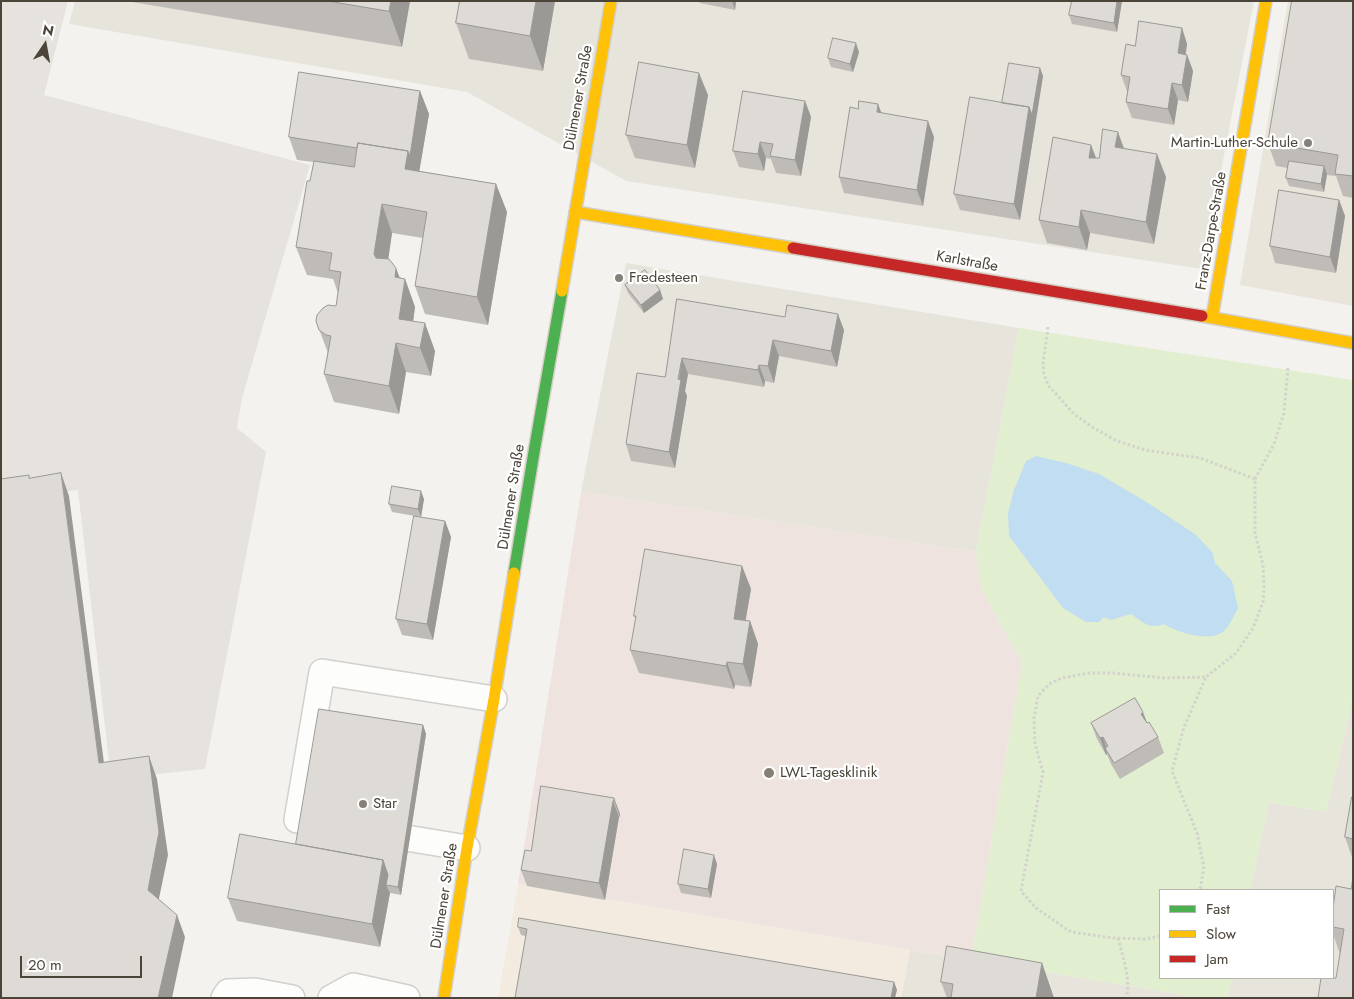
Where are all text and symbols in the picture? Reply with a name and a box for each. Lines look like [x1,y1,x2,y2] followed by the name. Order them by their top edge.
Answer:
[41,19,56,41] text: N
[20,20,70,70] north arrow
[561,44,597,152] street label: Dülmener Straße
[1171,134,1298,152] place label: Martin-Luther-Schule
[1302,137,1314,149] marker: Martin-Luther-Schule
[1193,170,1231,292] street label: Franz-Darpe-Straße
[935,248,999,276] street label: Karlstraße
[629,269,698,287] place label: Fredesteen
[613,272,625,284] marker: Fredesteen
[495,443,529,551] street label: Dülmener Straße
[780,764,877,782] place label: LWL-Tagesklinik
[762,766,776,780] marker: LWL-Tagesklinik
[373,795,397,813] place label: Star
[357,798,369,810] marker: Star
[428,842,462,950] street label: Dülmener Straße
[1159,889,1334,979] legend
[1206,898,1230,920] text: Fast
[1206,923,1236,945] text: Slow
[22,946,145,978] scale bar
[1206,948,1229,970] text: Jam
[28,954,62,976] text: 20 m

